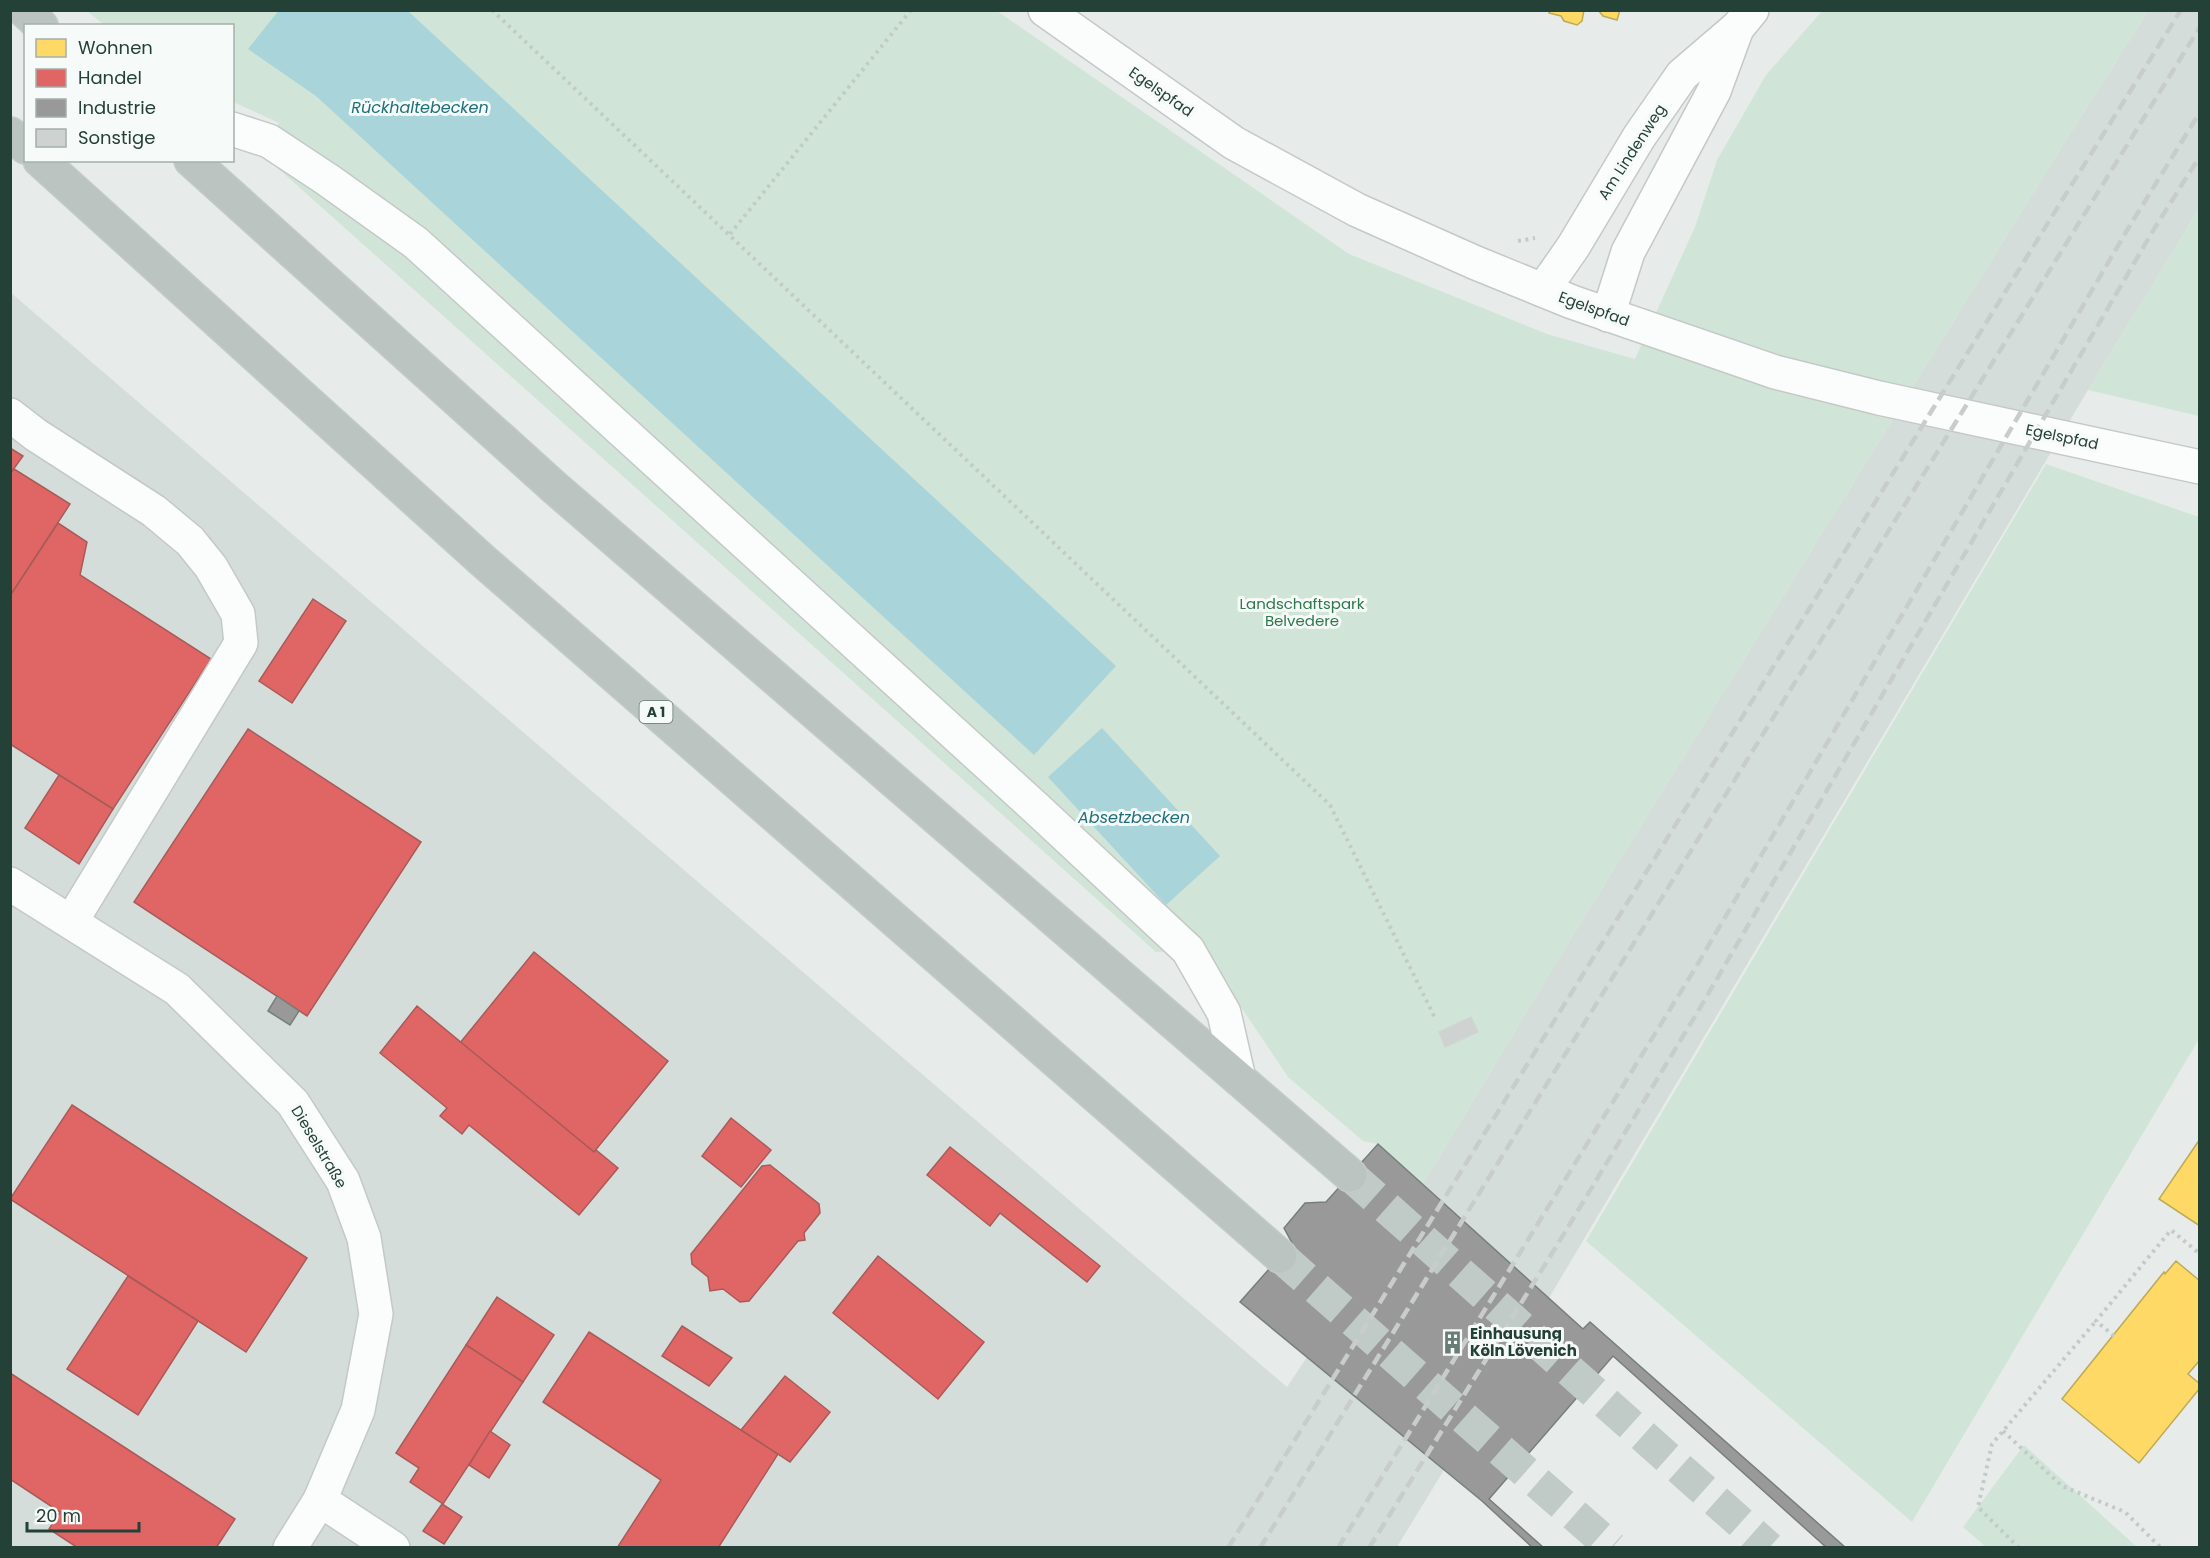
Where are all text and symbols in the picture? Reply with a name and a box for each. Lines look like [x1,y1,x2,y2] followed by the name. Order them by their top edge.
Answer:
[24,24,234,162] legend
[78,35,153,60] text: Wohnen
[1125,62,1198,121] street label: Egelspfad
[78,65,142,90] text: Handel
[78,95,156,120] text: Industrie
[351,96,489,119] water label: Rückhaltebecken
[1593,100,1670,204] street label: Am Lindenweg
[78,125,155,150] text: Sonstige
[1556,286,1633,331] street label: Egelspfad
[2024,419,2100,454] street label: Egelspfad
[1240,593,1365,631] park label: Landschaftspark Belvedere
[640,701,672,723] road number: A 1
[1077,806,1190,829] water label: Absetzbecken
[286,1101,352,1192] street label: Dieselstraße
[1470,1323,1577,1361] place label: Einhausung Köln Lövenich
[1439,1330,1465,1356] building icon: Einhausung Köln Lövenich
[27,1495,140,1533] scale bar
[36,1503,81,1528] text: 20 m

